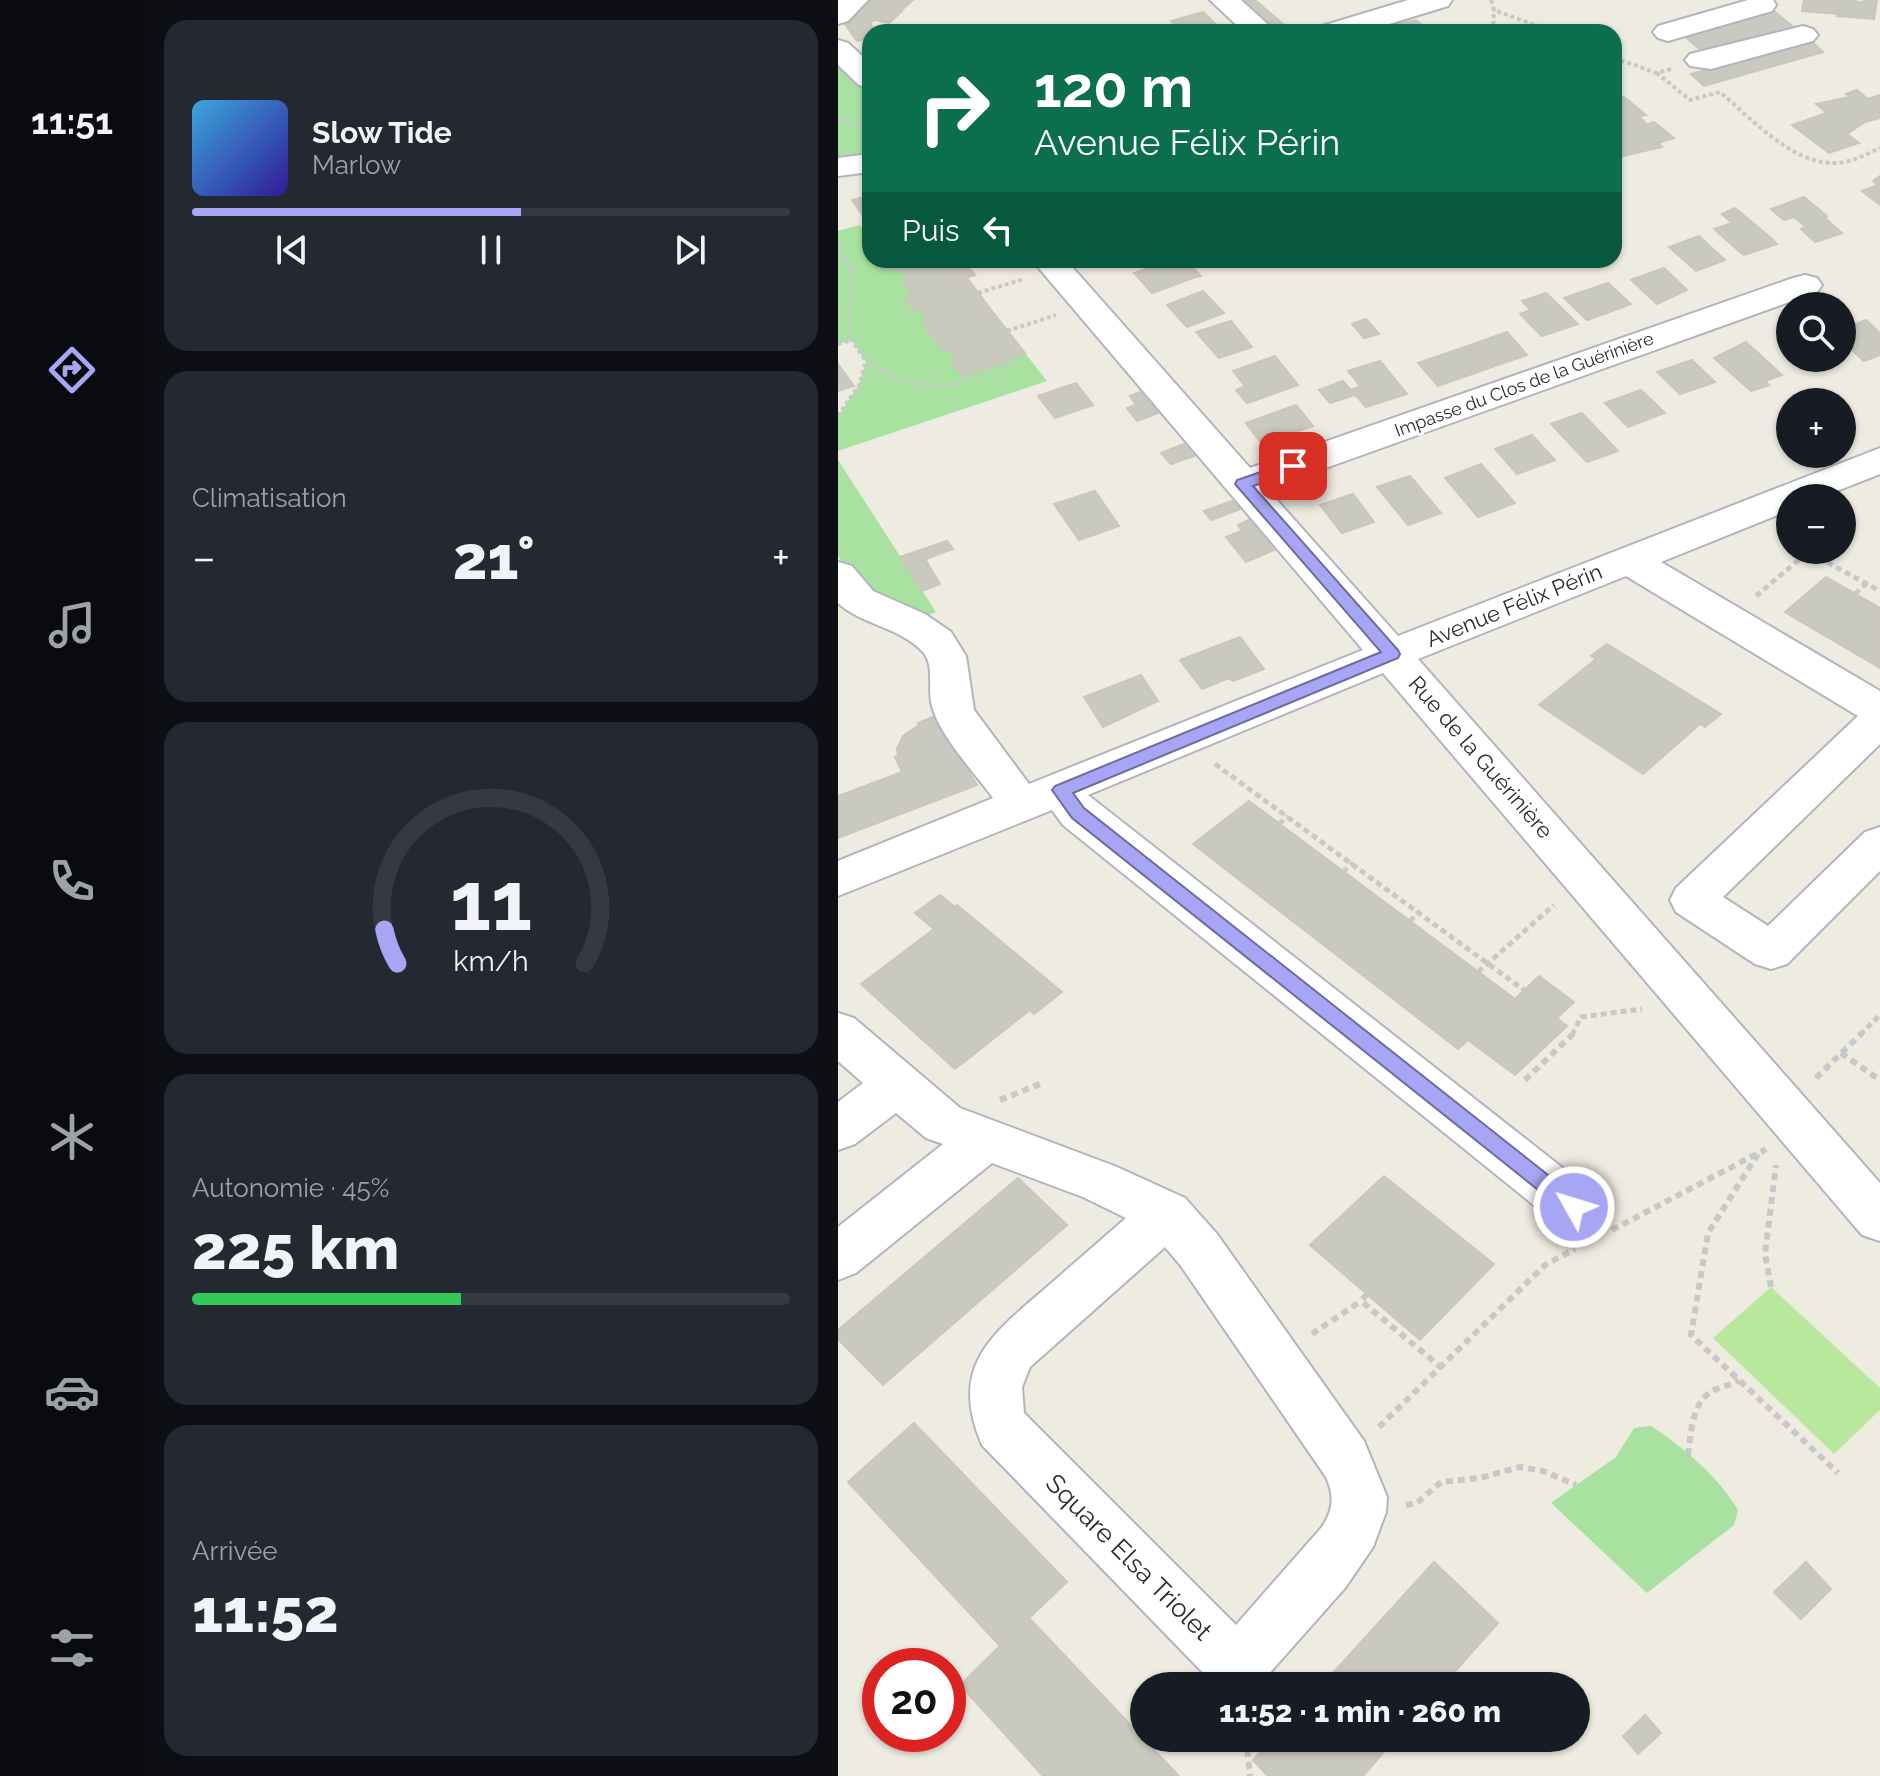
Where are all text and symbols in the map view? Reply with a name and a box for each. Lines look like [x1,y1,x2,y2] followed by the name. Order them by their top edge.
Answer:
[1034,54,1193,120] text: 120 m
[902,56,1006,160] icon: right
[31,100,113,142] text: 11:51
[312,115,452,150] text: Slow Tide
[1034,121,1340,163] text: Avenue Félix Périn
[312,150,401,180] text: Marlow
[976,208,1020,252] icon: left
[902,213,960,248] text: Puis
[270,228,314,272] icon: previous
[469,228,513,272] icon: pause
[668,228,712,272] icon: next
[1776,292,1856,564] map controls
[1776,292,1856,372] button: search
[1392,327,1657,441] street label: Impasse du Clos de la Guérinière
[44,342,100,398] icon: directions
[1776,388,1856,468] button: +
[1259,432,1327,500] pin
[1271,444,1315,488] icon: arrive
[192,483,347,513] text: Climatisation
[1776,484,1856,564] button: −
[453,523,535,593] text: 21°
[192,532,216,583] text: −
[772,532,790,583] text: +
[1422,558,1606,652] street label: Avenue Félix Périn
[44,597,100,653] icon: music
[1403,670,1559,844] street label: Rue de la Guérinière
[450,852,532,949] text: 11
[44,853,100,909] icon: phone
[453,944,529,978] text: km/h
[44,1109,100,1165] icon: climate
[1532,1165,1616,1249] position arrow
[192,1173,389,1203] text: Autonomie · 45%
[192,1213,399,1283] text: 225 km
[44,1364,100,1420] icon: car
[1040,1468,1218,1646] street label: Square Elsa Triolet
[192,1536,277,1566] text: Arrivée
[192,1576,339,1646] text: 11:52
[44,1620,100,1676] icon: filters
[862,1648,966,1752] speed limit sign: 20
[1219,1694,1501,1729] text: 11:52 · 1 min · 260 m

